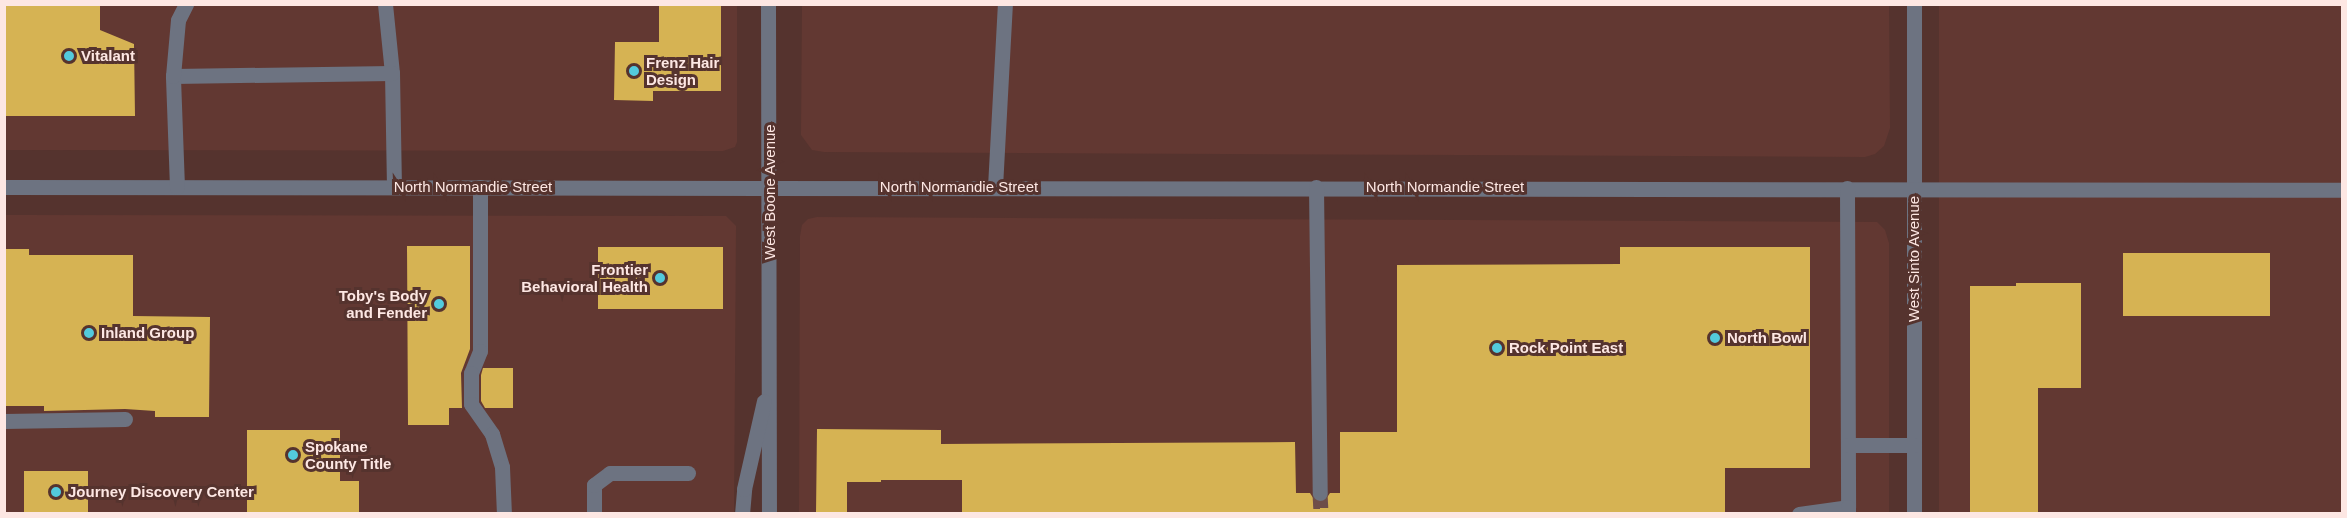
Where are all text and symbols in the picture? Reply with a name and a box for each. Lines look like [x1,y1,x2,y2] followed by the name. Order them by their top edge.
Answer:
[81,47,135,65] place label: Vitalant
[62,49,76,63] marker: Vitalant
[646,53,719,88] place label: Frenz Hair Design
[627,64,641,78] marker: Frenz Hair Design
[761,124,779,260] street label: West Boone Avenue
[394,178,552,196] street label: North Normandie Street
[880,178,1038,196] street label: North Normandie Street
[1366,178,1524,196] street label: North Normandie Street
[1905,195,1923,323] street label: West Sinto Avenue
[521,260,648,295] place label: Frontier Behavioral Health
[653,271,667,285] marker: Frontier Behavioral Health
[339,286,427,321] place label: Toby's Body and Fender
[432,297,446,311] marker: Toby's Body and Fender
[101,324,194,342] place label: Inland Group
[82,326,96,340] marker: Inland Group
[1727,329,1807,347] place label: North Bowl
[1708,331,1722,345] marker: North Bowl
[1509,339,1623,357] place label: Rock Point East
[1490,341,1504,355] marker: Rock Point East
[305,437,391,472] place label: Spokane County Title
[286,448,300,462] marker: Spokane County Title
[68,483,254,501] place label: Journey Discovery Center
[49,485,63,499] marker: Journey Discovery Center

